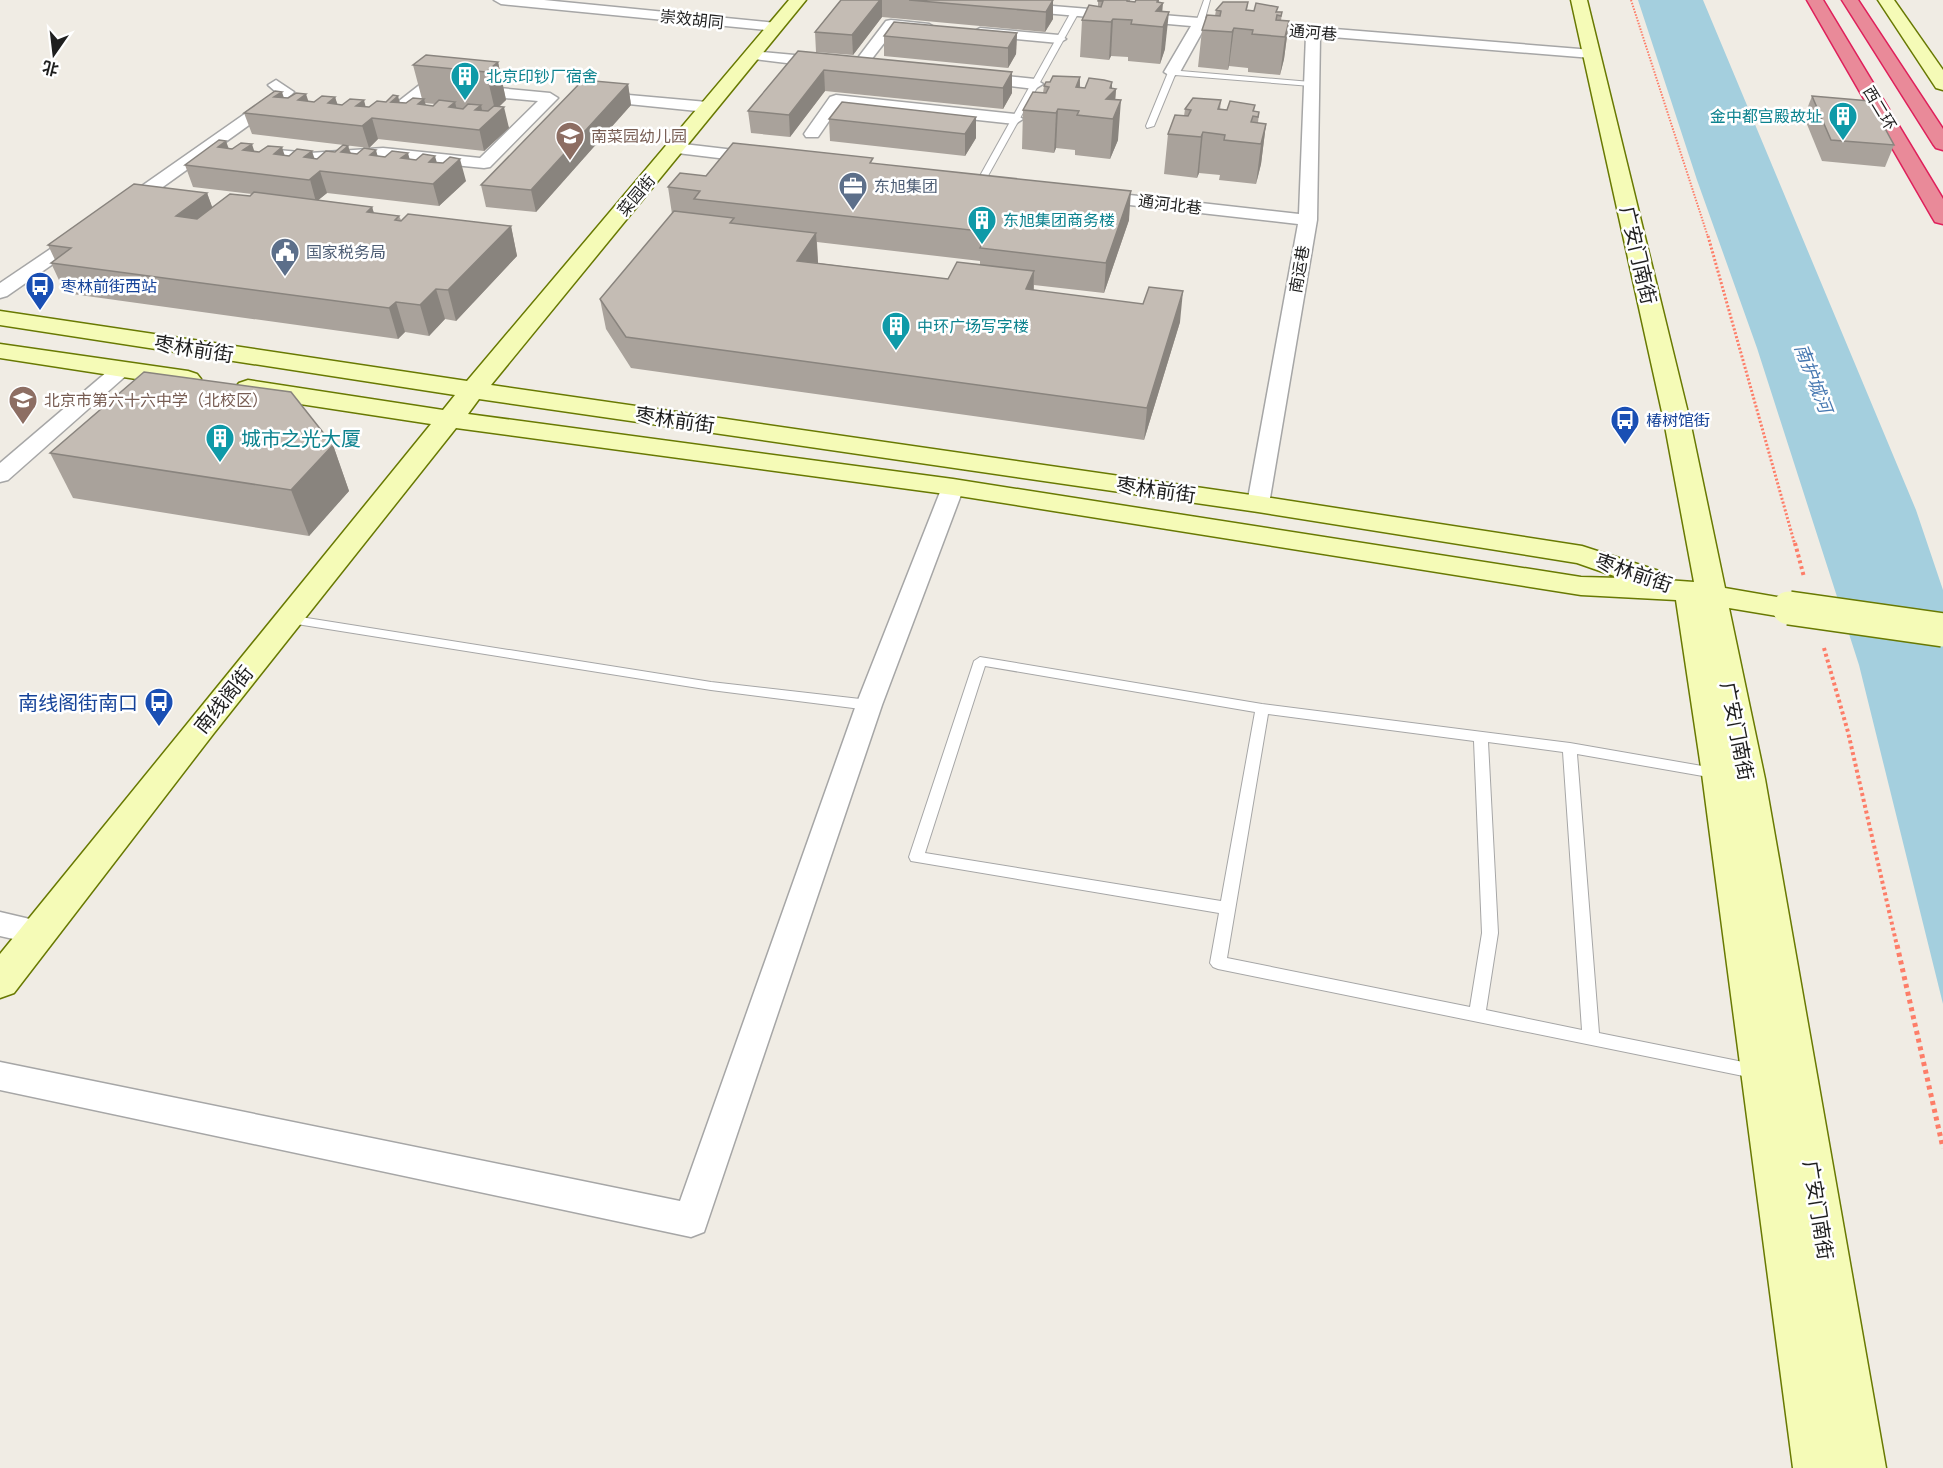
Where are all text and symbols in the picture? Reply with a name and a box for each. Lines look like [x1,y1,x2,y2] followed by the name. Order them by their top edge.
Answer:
[659,6,725,32] street label: 崇效胡同
[1288,20,1338,44] street label: 通河巷
[24,24,84,84] north arrow
[40,57,61,80] text: 北
[449,60,481,102] building icon: 北京印钞厂宿舍
[486,66,598,86] place label: 北京印钞厂宿舍
[1859,82,1901,134] street label: 西二环
[1827,100,1859,142] building icon: 金中都宫殿故址
[1710,106,1822,126] place label: 金中都宫殿故址
[554,120,586,162] school or university icon: 南菜园幼儿园
[591,126,687,146] place label: 南菜园幼儿园
[613,170,659,220] street label: 菜园街
[837,170,869,212] office icon: 东旭集团
[874,176,938,196] place label: 东旭集团
[1137,190,1203,218] street label: 通河北巷
[966,204,998,246] building icon: 东旭集团商务楼
[1616,204,1662,306] street label: 广安门南街
[1003,210,1115,230] place label: 东旭集团商务楼
[269,236,301,278] public building icon: 国家税务局
[306,242,386,262] place label: 国家税务局
[1285,244,1313,294] street label: 南运巷
[24,270,56,312] bus stop icon: 枣林前街西站
[61,276,157,296] place label: 枣林前街西站
[880,310,912,352] building icon: 中环广场写字楼
[917,316,1029,336] place label: 中环广场写字楼
[153,330,235,366] street label: 枣林前街
[1791,340,1838,418] water label: 南护城河
[7,384,39,426] school or university icon: 北京市第六十六中学（北校区）
[44,390,268,410] place label: 北京市第六十六中学（北校区）
[634,402,716,436] street label: 枣林前街
[1609,404,1641,446] bus stop icon: 椿树馆街
[1646,410,1710,430] place label: 椿树馆街
[204,422,236,464] building icon: 城市之光大厦
[241,426,361,450] place label: 城市之光大厦
[1115,472,1197,506] street label: 枣林前街
[1592,548,1676,596] street label: 枣林前街
[189,660,257,738] street label: 南线阁街
[1717,680,1759,782] street label: 广安门南街
[143,686,175,728] bus stop icon: 南线阁街南口
[18,690,138,714] place label: 南线阁街南口
[1799,1159,1839,1261] street label: 广安门南街

